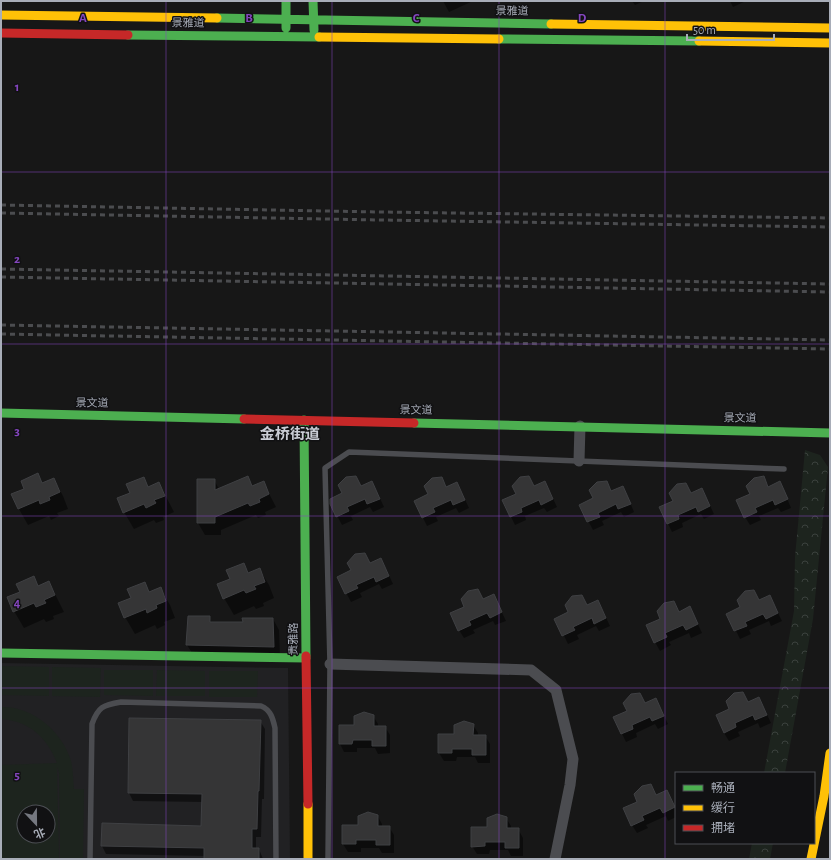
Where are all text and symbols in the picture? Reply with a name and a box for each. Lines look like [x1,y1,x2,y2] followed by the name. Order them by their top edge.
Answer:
[495,4,529,17] street label: 景雅道
[79,12,87,25] text: A
[245,12,253,25] text: B
[413,12,420,25] text: C
[578,12,587,25] text: D
[171,16,205,29] street label: 景雅道
[687,16,774,42] scale bar
[693,24,716,36] text: 50 m
[15,81,19,94] text: 1
[14,253,20,266] text: 2
[75,396,109,409] street label: 景文道
[399,403,433,416] street label: 景文道
[723,411,757,424] street label: 景文道
[14,425,20,438] text: 3
[260,425,320,442] district label: 金桥街道
[14,597,21,610] text: 4
[287,623,299,656] street label: 贵雅路
[14,769,20,782] text: 5
[675,772,815,844] legend
[711,781,735,794] text: 畅通
[711,801,735,814] text: 缓行
[16,804,56,844] north arrow
[711,822,735,834] text: 拥堵
[32,826,47,840] text: 北

